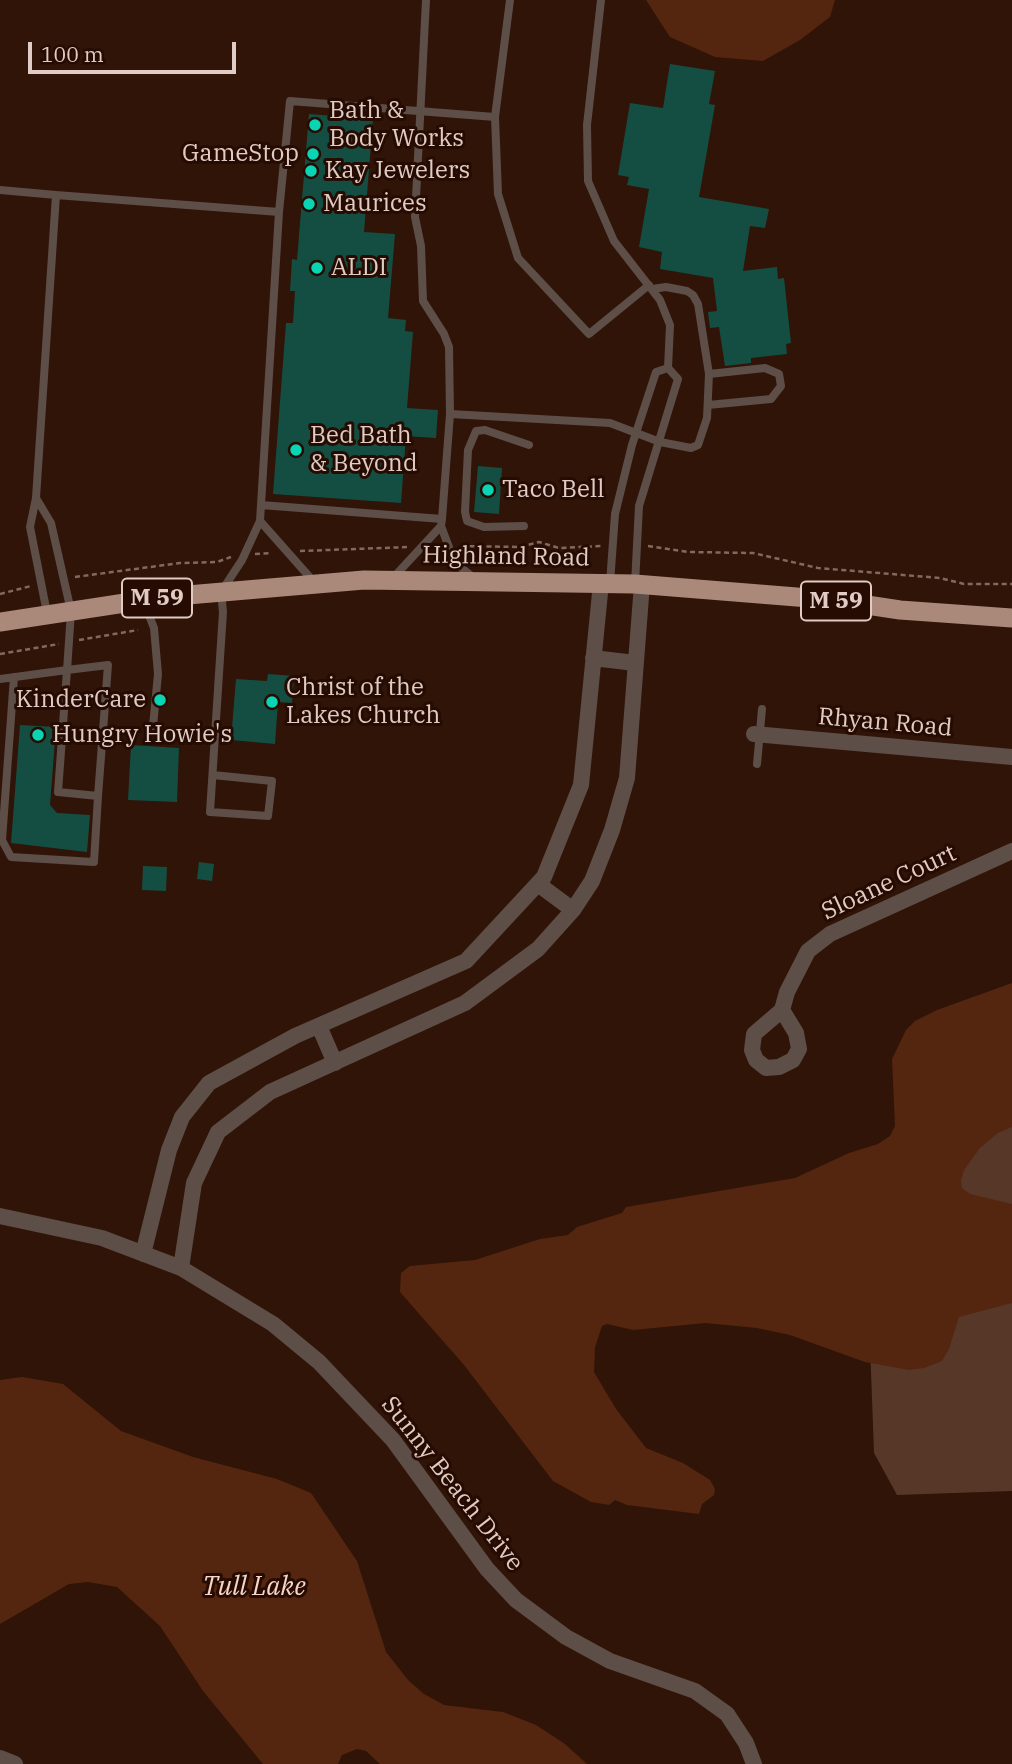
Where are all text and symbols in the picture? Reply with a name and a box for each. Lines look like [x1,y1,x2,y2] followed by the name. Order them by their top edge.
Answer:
[32,28,240,72] scale bar
[41,40,104,68] text: 100 m
[329,97,464,153] place label: Bath & Body Works
[307,117,323,133] marker: Bath & Body Works
[182,140,299,168] place label: GameStop
[305,146,321,162] marker: GameStop
[325,157,470,185] place label: Kay Jewelers
[303,163,319,179] marker: Kay Jewelers
[323,190,427,218] place label: Maurices
[301,196,317,212] marker: Maurices
[331,254,387,282] place label: ALDI
[309,260,325,276] marker: ALDI
[310,422,417,478] place label: Bed Bath & Beyond
[288,442,304,458] marker: Bed Bath & Beyond
[502,476,604,504] place label: Taco Bell
[480,482,496,498] marker: Taco Bell
[422,541,590,573] street label: Highland Road
[122,578,192,618] road number: M 59
[801,582,871,621] road number: M 59
[286,674,441,730] place label: Christ of the Lakes Church
[16,686,146,714] place label: KinderCare
[152,692,168,708] marker: KinderCare
[264,694,280,710] marker: Christ of the Lakes Church
[817,703,953,743] street label: Rhyan Road
[52,721,232,749] place label: Hungry Howie's
[30,727,46,743] marker: Hungry Howie's
[817,839,961,927] street label: Sloane Court
[375,1391,529,1577] street label: Sunny Beach Drive
[202,1571,306,1603] water label: Tull Lake

